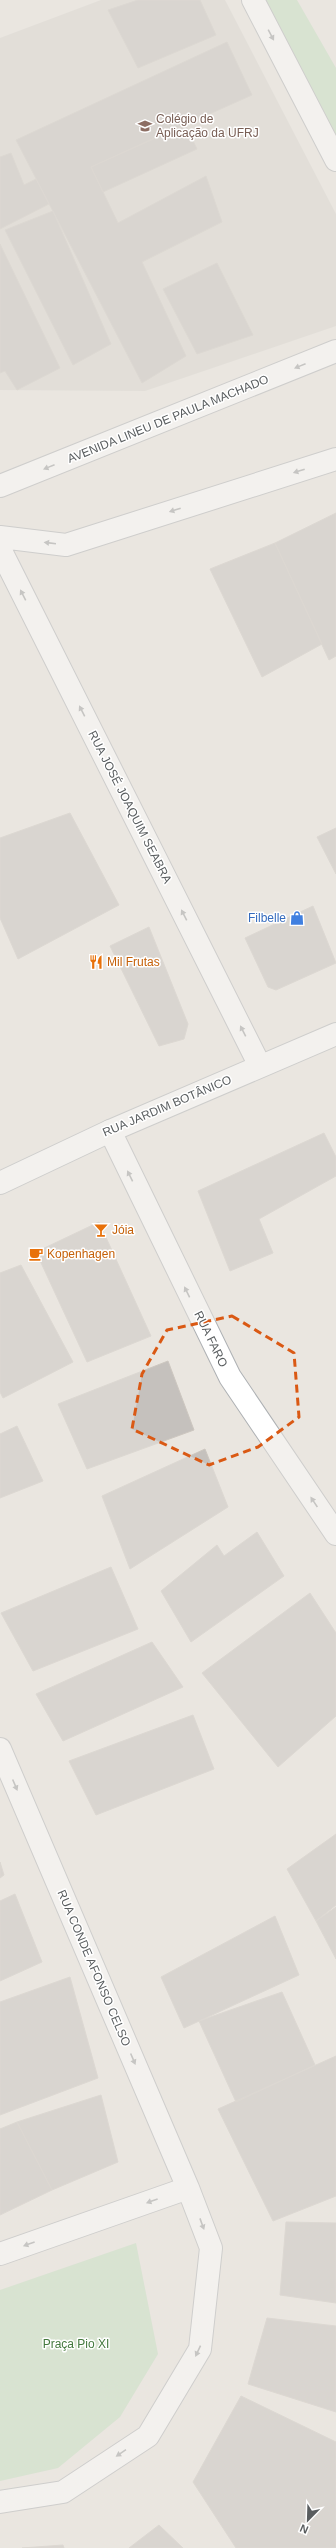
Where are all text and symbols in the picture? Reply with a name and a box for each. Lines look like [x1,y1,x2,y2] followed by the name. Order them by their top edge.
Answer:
[268,29,274,40] one-way arrow
[156,112,259,140] place label: Colégio de Aplicação da UFRJ
[137,118,153,134] school or university icon: Colégio de Aplicação da UFRJ
[294,363,305,369] one-way arrow
[65,372,271,466] street label: AVENIDA LINEU DE PAULA MACHADO
[43,465,55,471] one-way arrow
[293,468,305,474] one-way arrow
[169,507,181,513] one-way arrow
[44,540,57,546] one-way arrow
[20,589,27,601] one-way arrow
[79,705,85,717] one-way arrow
[85,728,176,886] street label: RUA JOSÉ JOAQUIM SEABRA
[181,909,187,921] one-way arrow
[289,910,305,926] shop icon: Filbelle
[248,911,286,925] place label: Filbelle
[88,954,104,970] restaurant icon: Mil Frutas
[107,955,160,969] place label: Mil Frutas
[239,1025,246,1037] one-way arrow
[100,1072,234,1140] street label: RUA JARDIM BOTÂNICO
[127,1170,133,1181] one-way arrow
[93,1222,109,1238] bar icon: Jóia
[112,1223,134,1237] place label: Jóia
[28,1246,44,1262] cafe icon: Kopenhagen
[47,1247,115,1261] place label: Kopenhagen
[184,1286,191,1298] one-way arrow
[191,1309,231,1369] street label: RUA FARO
[310,1497,318,1507] one-way arrow
[13,1779,19,1791] one-way arrow
[55,1888,133,2048] street label: RUA CONDE AFONSO CELSO
[130,2053,136,2064] one-way arrow
[145,2198,157,2204] one-way arrow
[199,2219,205,2231] one-way arrow
[23,2241,35,2247] one-way arrow
[43,2337,109,2351] park label: Praça Pio XI
[195,2346,201,2357] one-way arrow
[116,2449,126,2457] one-way arrow
[288,2500,328,2540] north arrow
[298,2522,310,2536] text: N

